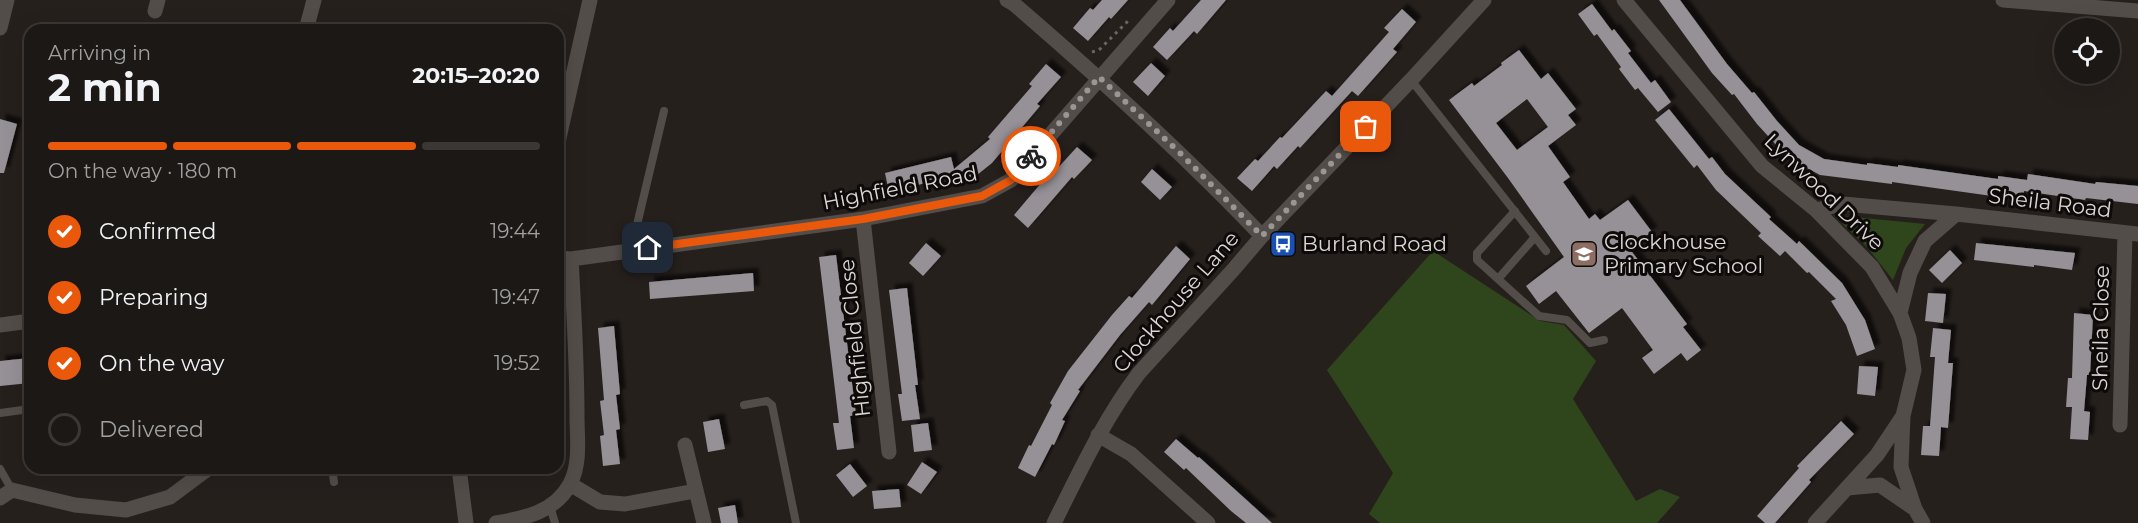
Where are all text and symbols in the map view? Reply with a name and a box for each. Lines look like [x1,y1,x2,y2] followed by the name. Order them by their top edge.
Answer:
[2054,18,2120,84] map controls
[2054,18,2120,84] button: locate
[48,41,151,65] text: Arriving in
[412,62,540,89] text: 20:15–20:20
[48,63,162,111] text: 2 min
[1340,101,1391,152] pin
[1349,110,1382,143] icon: bag
[1001,126,1061,186] courier
[1759,128,1889,255] street label: Lynwood Drive
[1015,140,1048,173] icon: bike
[48,159,237,183] text: On the way · 180 m
[820,160,979,215] street label: Highfield Road
[1987,183,2113,222] street label: Sheila Road
[48,215,81,248] icon: check
[99,218,216,245] text: Confirmed
[490,219,540,243] text: 19:44
[622,222,673,273] pin
[1107,226,1244,378] street label: Clockhouse Lane
[1268,229,1298,259] bus stop icon: Burland Road
[1604,229,1763,278] place label: Clockhouse Primary School
[631,231,664,264] icon: home
[1302,231,1447,256] place label: Burland Road
[1569,239,1599,269] school or university icon: Clockhouse Primary School
[834,258,875,418] street label: Highfield Close
[2087,265,2114,391] street label: Sheila Close
[48,281,81,314] icon: check
[99,284,208,311] text: Preparing
[492,285,540,309] text: 19:47
[48,347,81,380] icon: check
[99,350,224,377] text: On the way
[494,351,540,375] text: 19:52
[99,416,204,443] text: Delivered

